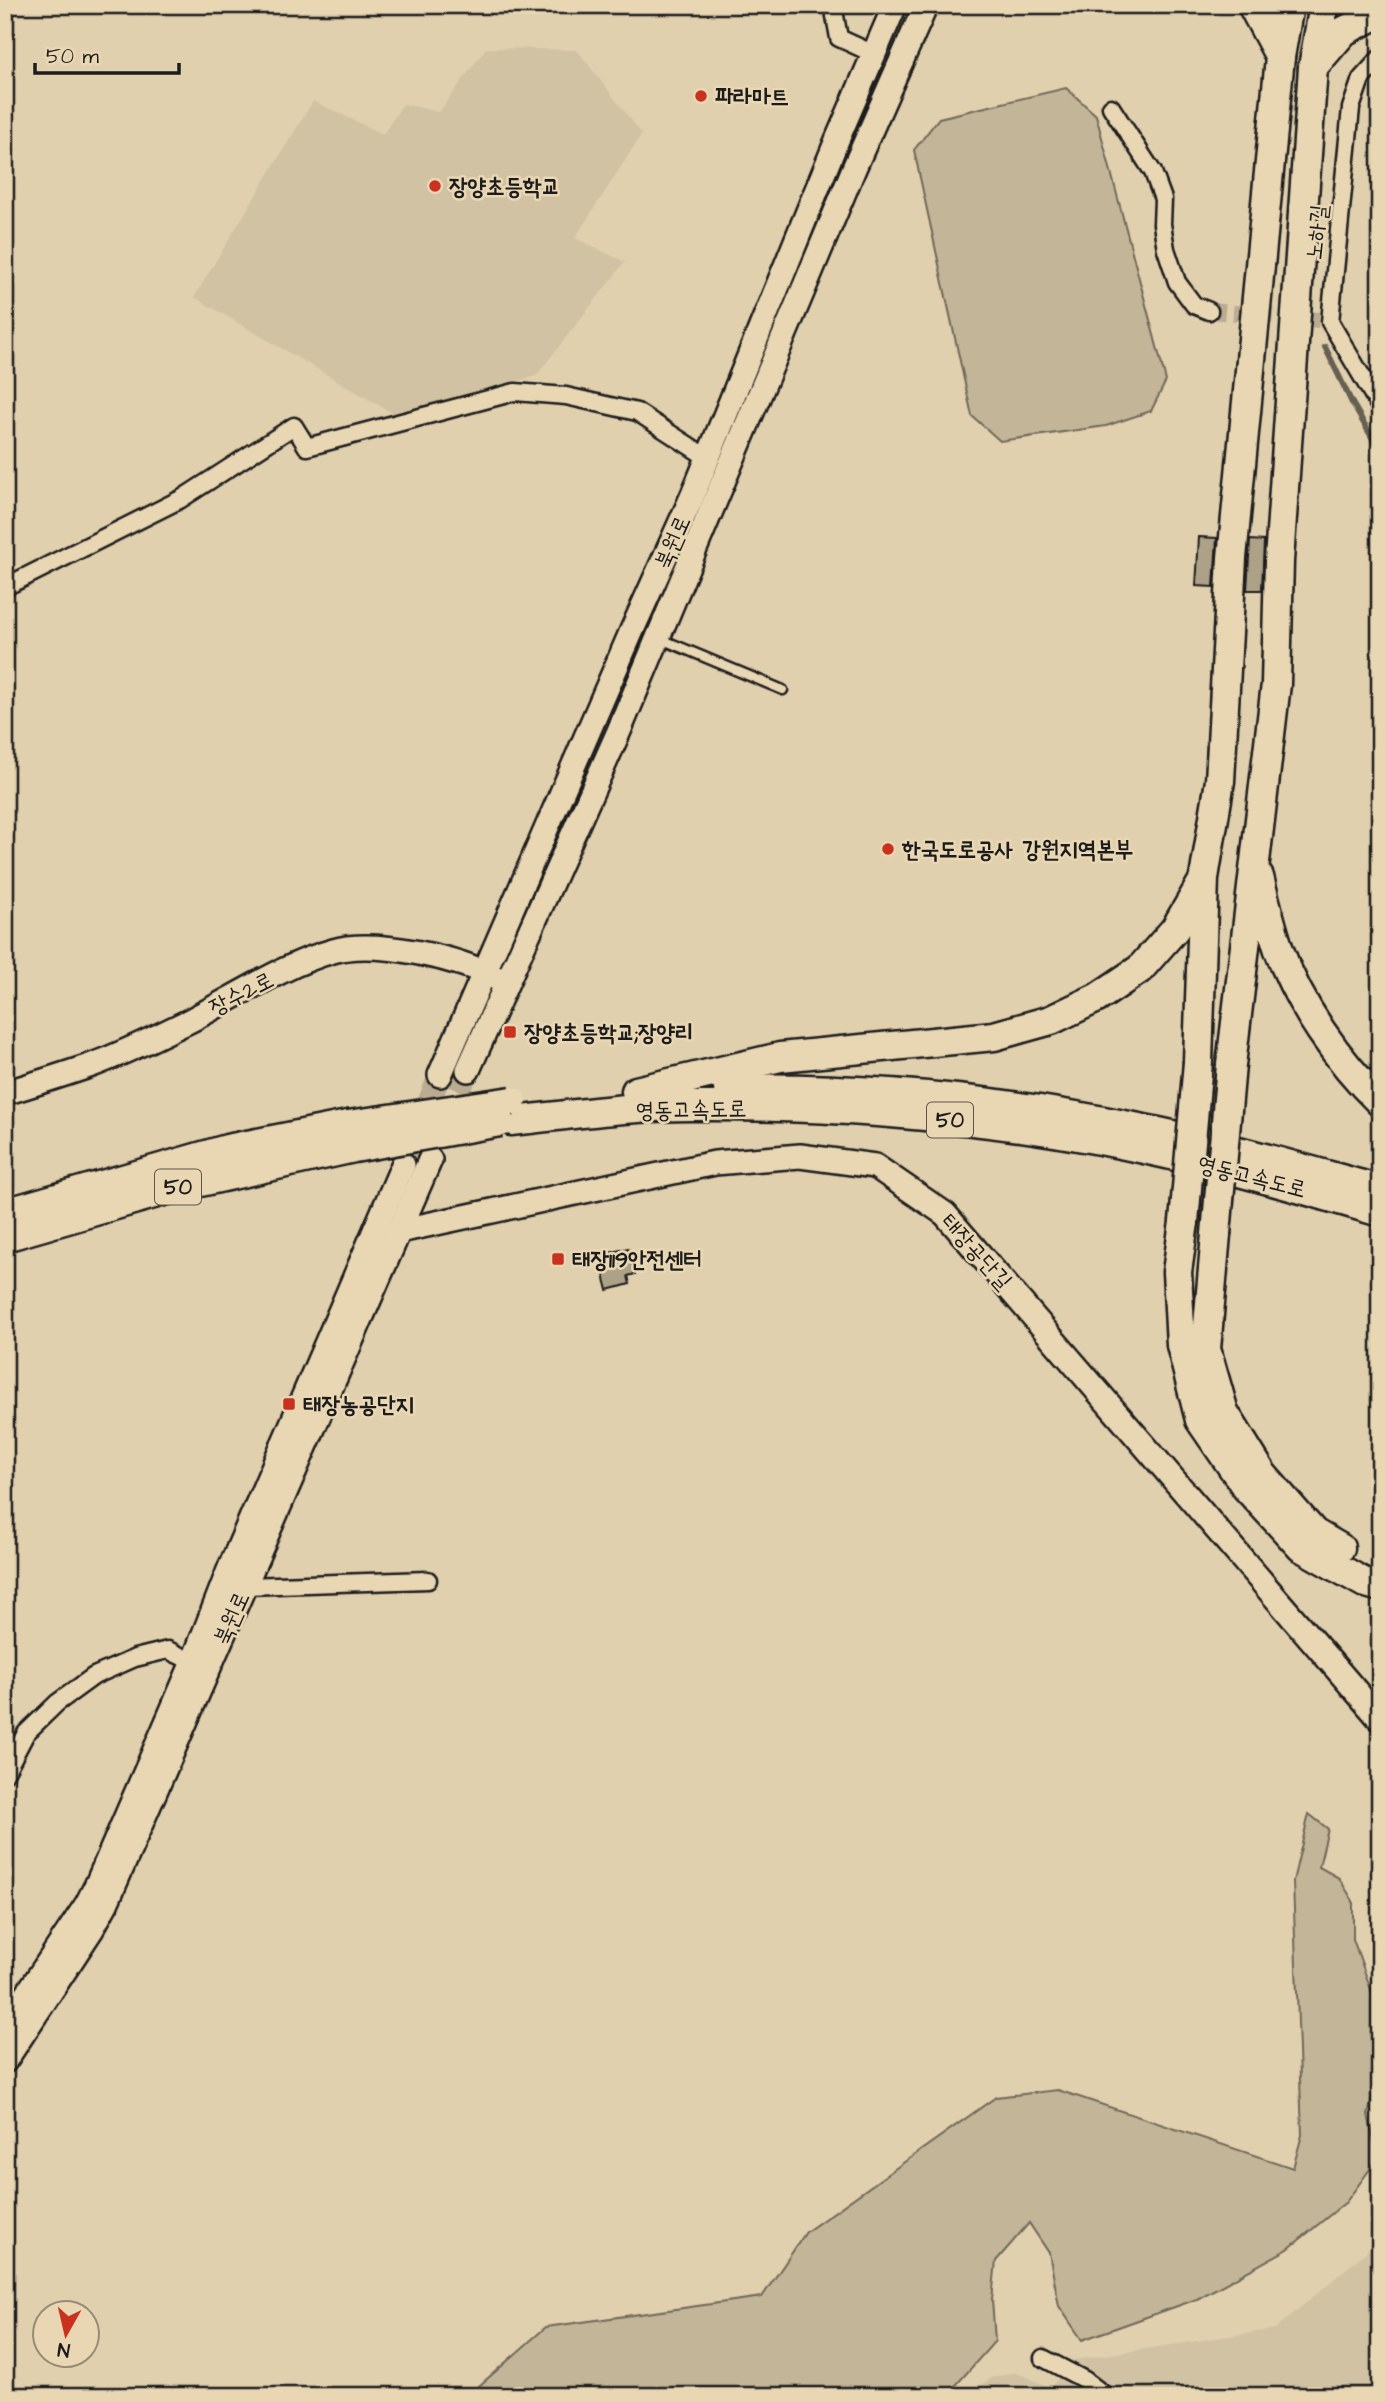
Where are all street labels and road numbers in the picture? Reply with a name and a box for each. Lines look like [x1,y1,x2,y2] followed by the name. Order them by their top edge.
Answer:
[1298,203,1336,261] street label: 노하길
[647,511,699,574] street label: 북원로
[204,964,279,1024] street label: 장수2로
[635,1093,747,1127] street label: 영동고속도로
[927,1102,973,1138] road number: 50
[1194,1148,1310,1206] street label: 영동고속도로
[155,1170,201,1204] road number: 50
[933,1207,1019,1297] street label: 태장공단길
[206,1587,258,1650] street label: 북원로

